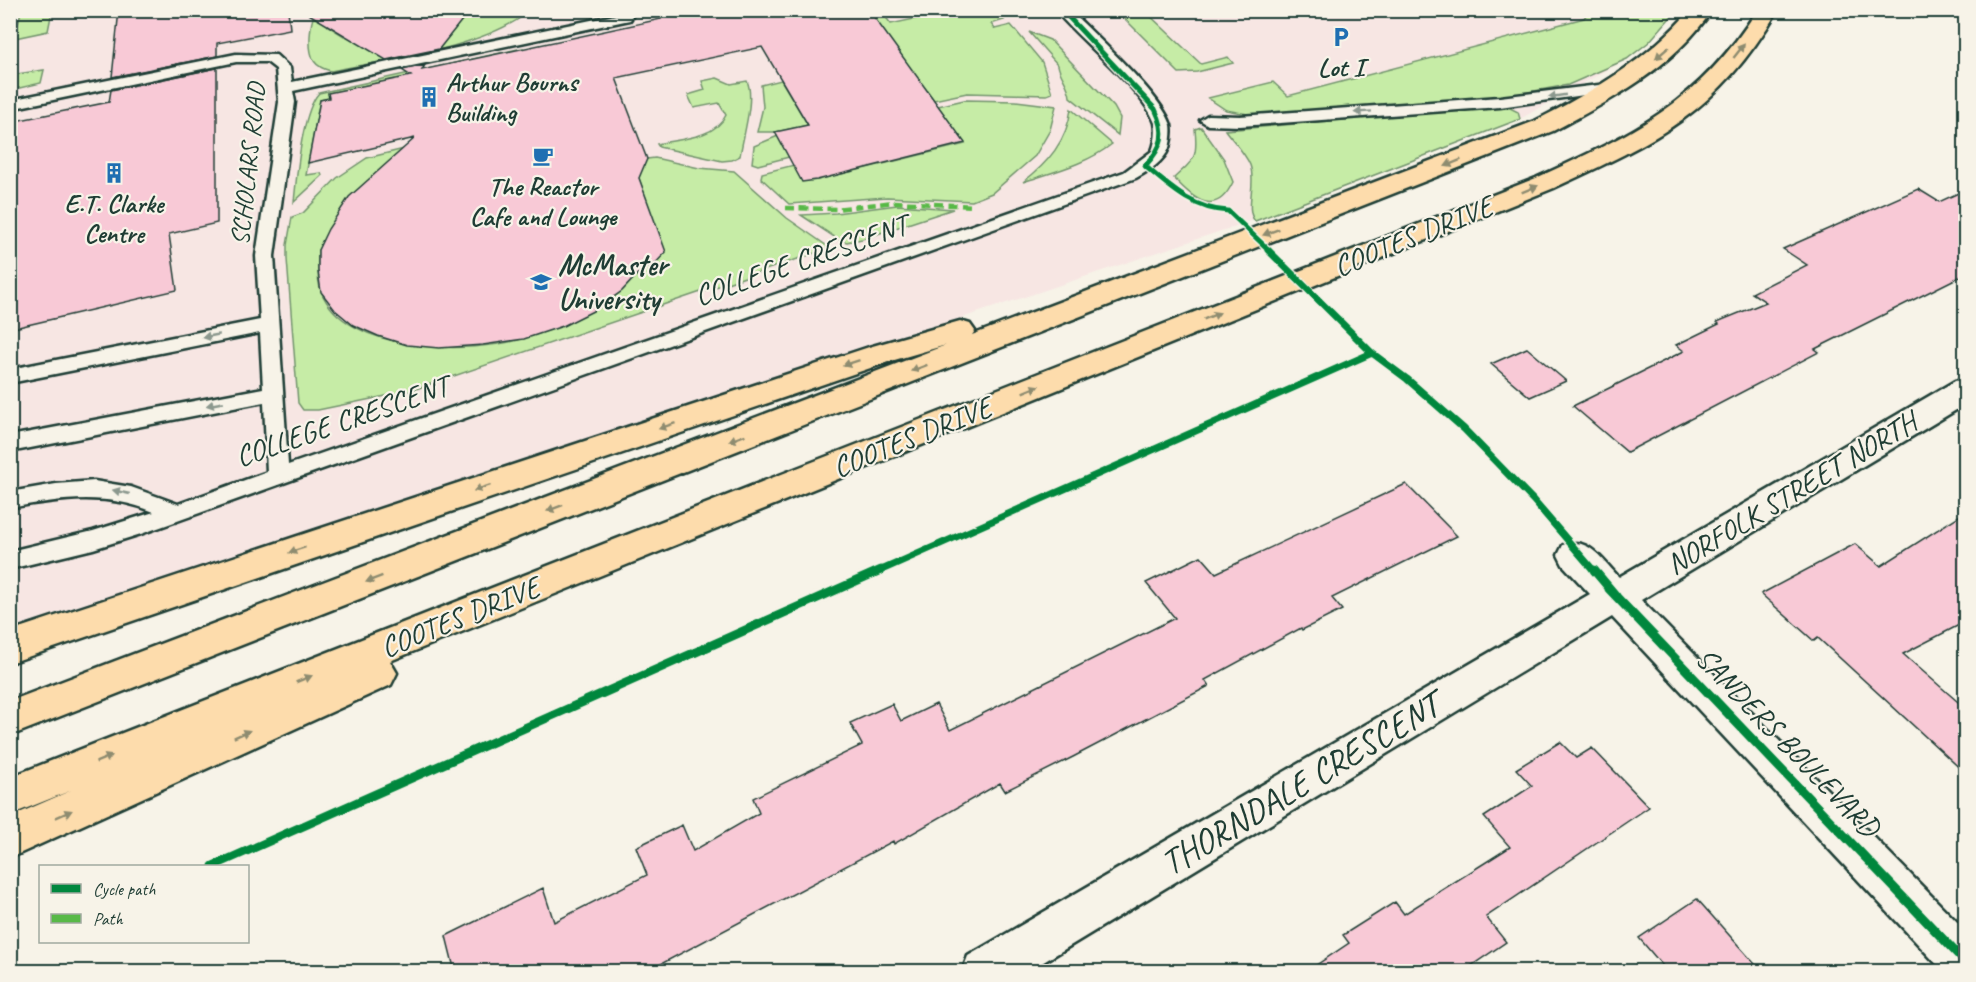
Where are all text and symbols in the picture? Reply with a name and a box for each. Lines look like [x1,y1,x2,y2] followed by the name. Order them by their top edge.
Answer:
[1329,25,1353,49] parking icon: Lot I
[1733,43,1746,59] one-way arrow
[1655,46,1670,59] one-way arrow
[1318,51,1370,84] place label: Lot I
[446,66,580,129] place label: Arthur Bourns Building
[223,79,273,247] street label: SCHOLARS ROAD
[417,85,441,109] building icon: Arthur Bourns Building
[1547,91,1566,100] one-way arrow
[1353,107,1372,117] one-way arrow
[531,144,555,168] cafe icon: The Reactor Cafe and Lounge
[1444,158,1462,168] one-way arrow
[102,161,126,185] building icon: E.T. Clarke Centre
[470,170,619,233] place label: The Reactor Cafe and Lounge
[1521,184,1539,194] one-way arrow
[1328,186,1501,285] street label: COOTES DRIVE
[65,187,166,250] place label: E.T. Clarke Centre
[689,204,919,314] street label: COLLEGE CRESCENT
[1262,228,1280,238] one-way arrow
[558,246,670,318] place label: McMaster University
[529,270,553,294] school or university icon: McMaster University
[1203,311,1221,320] one-way arrow
[201,332,220,341] one-way arrow
[842,359,860,369] one-way arrow
[910,363,928,373] one-way arrow
[230,365,460,475] street label: COLLEGE CRESCENT
[1022,384,1040,393] one-way arrow
[827,387,1000,486] street label: COOTES DRIVE
[206,400,225,409] one-way arrow
[1659,401,1927,583] street label: NORFOLK STREET NORTH
[658,421,676,431] one-way arrow
[728,434,746,443] one-way arrow
[473,484,491,493] one-way arrow
[112,487,130,497] one-way arrow
[546,504,564,514] one-way arrow
[288,546,306,556] one-way arrow
[375,567,548,666] street label: COOTES DRIVE
[364,574,382,584] one-way arrow
[1688,639,1890,847] street label: SANDERS BOULEVARD
[296,674,314,684] one-way arrow
[1152,678,1455,885] street label: THORNDALE CRESCENT
[233,729,251,739] one-way arrow
[95,754,113,763] one-way arrow
[55,809,73,819] one-way arrow
[39,865,249,943] legend
[93,878,156,900] text: Cycle path
[93,908,123,930] text: Path

